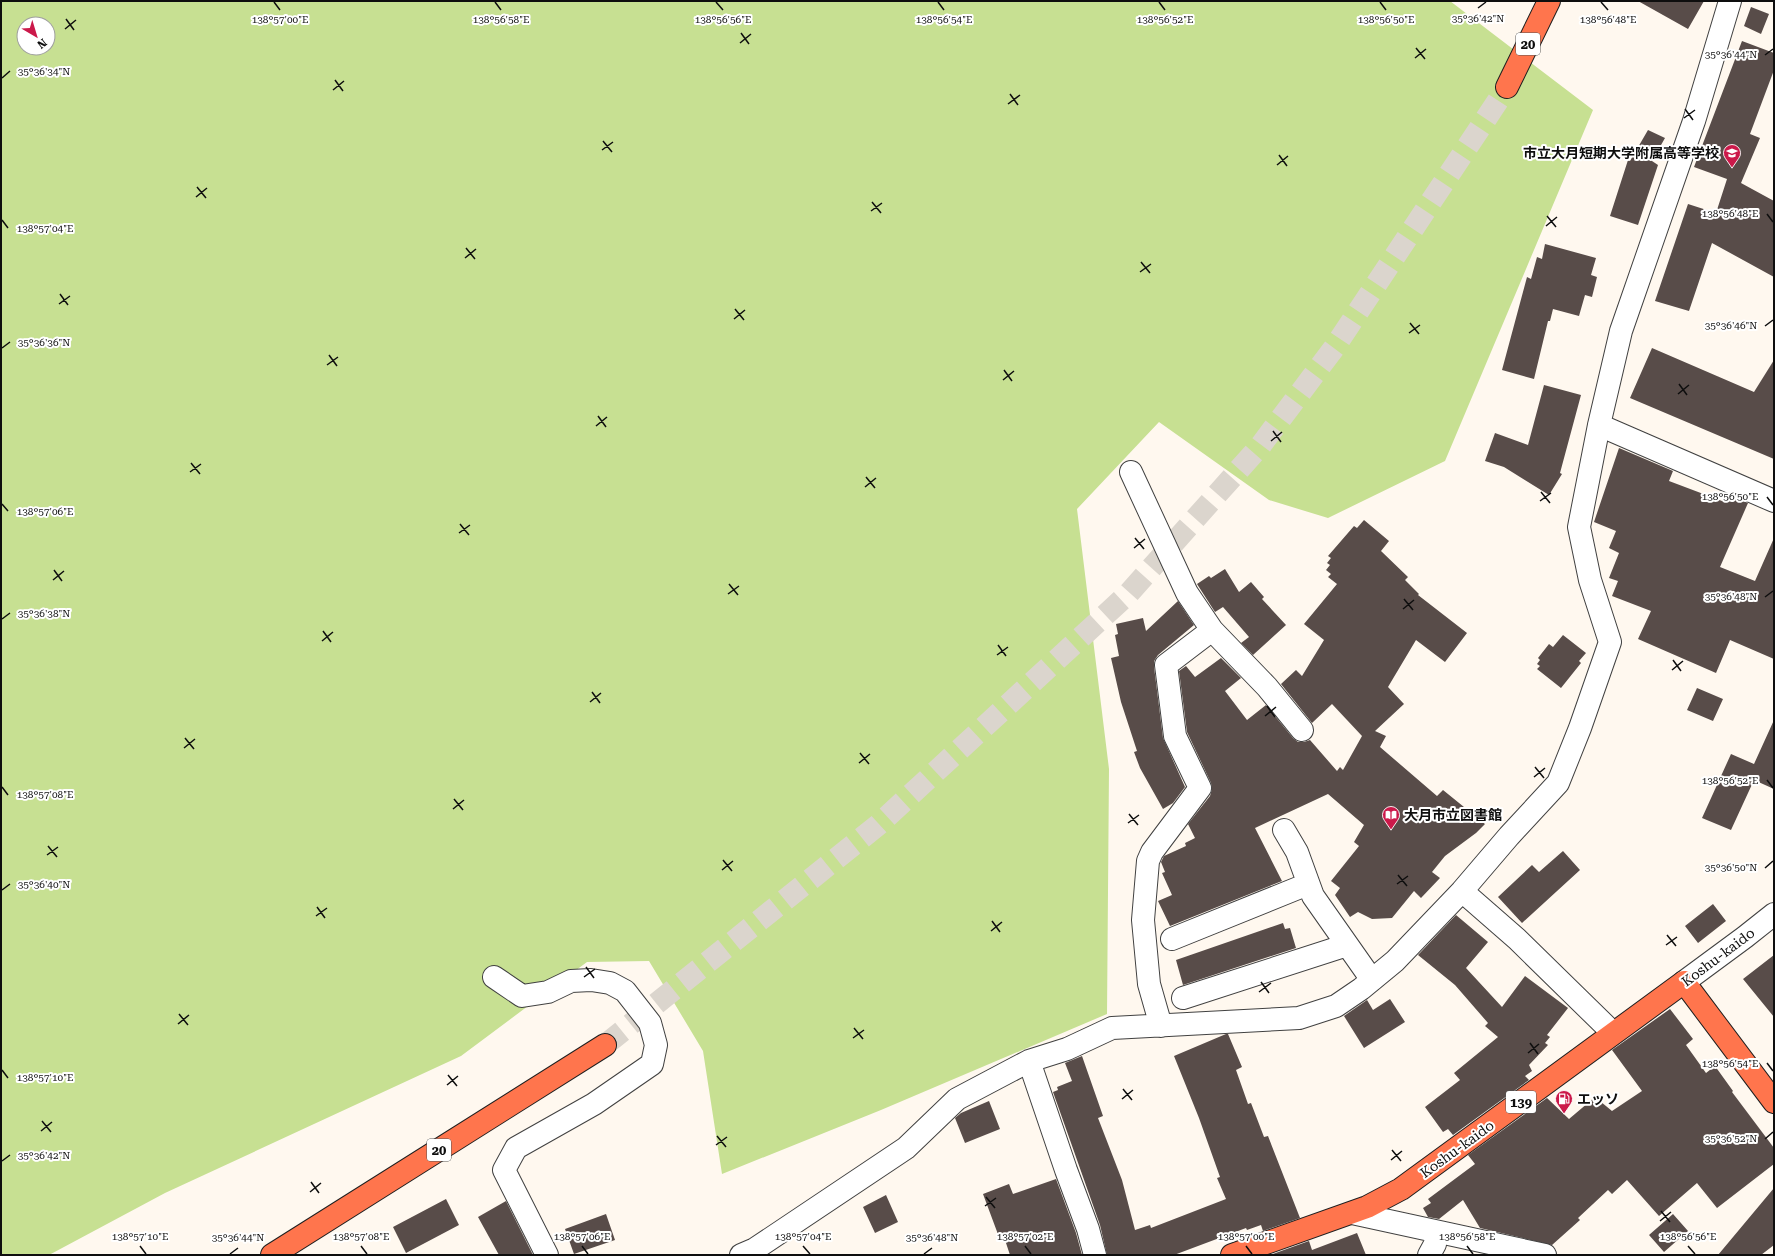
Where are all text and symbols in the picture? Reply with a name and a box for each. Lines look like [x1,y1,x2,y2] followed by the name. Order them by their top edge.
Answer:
[1452,13,1504,24] text: 35°36'42"N
[252,14,308,25] text: 138°57'00"E
[473,14,529,25] text: 138°56'58"E
[695,14,751,25] text: 138°56'56"E
[916,14,972,25] text: 138°56'54"E
[1137,14,1193,25] text: 138°56'52"E
[1358,14,1414,25] text: 138°56'50"E
[1580,14,1636,25] text: 138°56'48"E
[16,16,56,56] north arrow
[1516,33,1540,55] road number: 20
[34,36,49,52] text: N
[1705,49,1757,60] text: 35°36'44"N
[18,66,70,77] text: 35°36'34"N
[1722,143,1742,168] school or university icon: 市立大月短期大学附属高等学校
[1523,145,1719,161] place label: 市立大月短期大学附属高等学校
[1702,208,1758,219] text: 138°56'48"E
[17,223,73,234] text: 138°57'04"E
[1705,320,1757,331] text: 35°36'46"N
[18,337,70,348] text: 35°36'36"N
[1702,491,1758,502] text: 138°56'50"E
[17,506,73,517] text: 138°57'06"E
[1705,591,1757,602] text: 35°36'48"N
[18,608,70,619] text: 35°36'38"N
[1702,775,1758,786] text: 138°56'52"E
[17,789,73,800] text: 138°57'08"E
[1381,805,1401,830] library icon: 大月市立図書館
[1404,807,1502,823] place label: 大月市立図書館
[1705,862,1757,873] text: 35°36'50"N
[18,879,70,890] text: 35°36'40"N
[1678,924,1758,990] street label: Koshu-kaido
[1702,1058,1758,1069] text: 138°56'54"E
[17,1072,73,1083] text: 138°57'10"E
[1554,1089,1574,1114] fuel station icon: エッソ
[1506,1091,1536,1113] road number: 139
[1577,1091,1619,1107] place label: エッソ
[1417,1117,1497,1181] street label: Koshu-kaido
[1705,1133,1757,1144] text: 35°36'52"N
[427,1139,451,1161] road number: 20
[18,1150,70,1161] text: 35°36'42"N
[112,1231,168,1242] text: 138°57'10"E
[333,1231,389,1242] text: 138°57'08"E
[554,1231,610,1242] text: 138°57'06"E
[775,1231,831,1242] text: 138°57'04"E
[997,1231,1053,1242] text: 138°57'02"E
[1218,1231,1274,1242] text: 138°57'00"E
[1439,1231,1495,1242] text: 138°56'58"E
[1660,1231,1716,1242] text: 138°56'56"E
[212,1232,264,1243] text: 35°36'44"N
[906,1232,958,1243] text: 35°36'48"N

